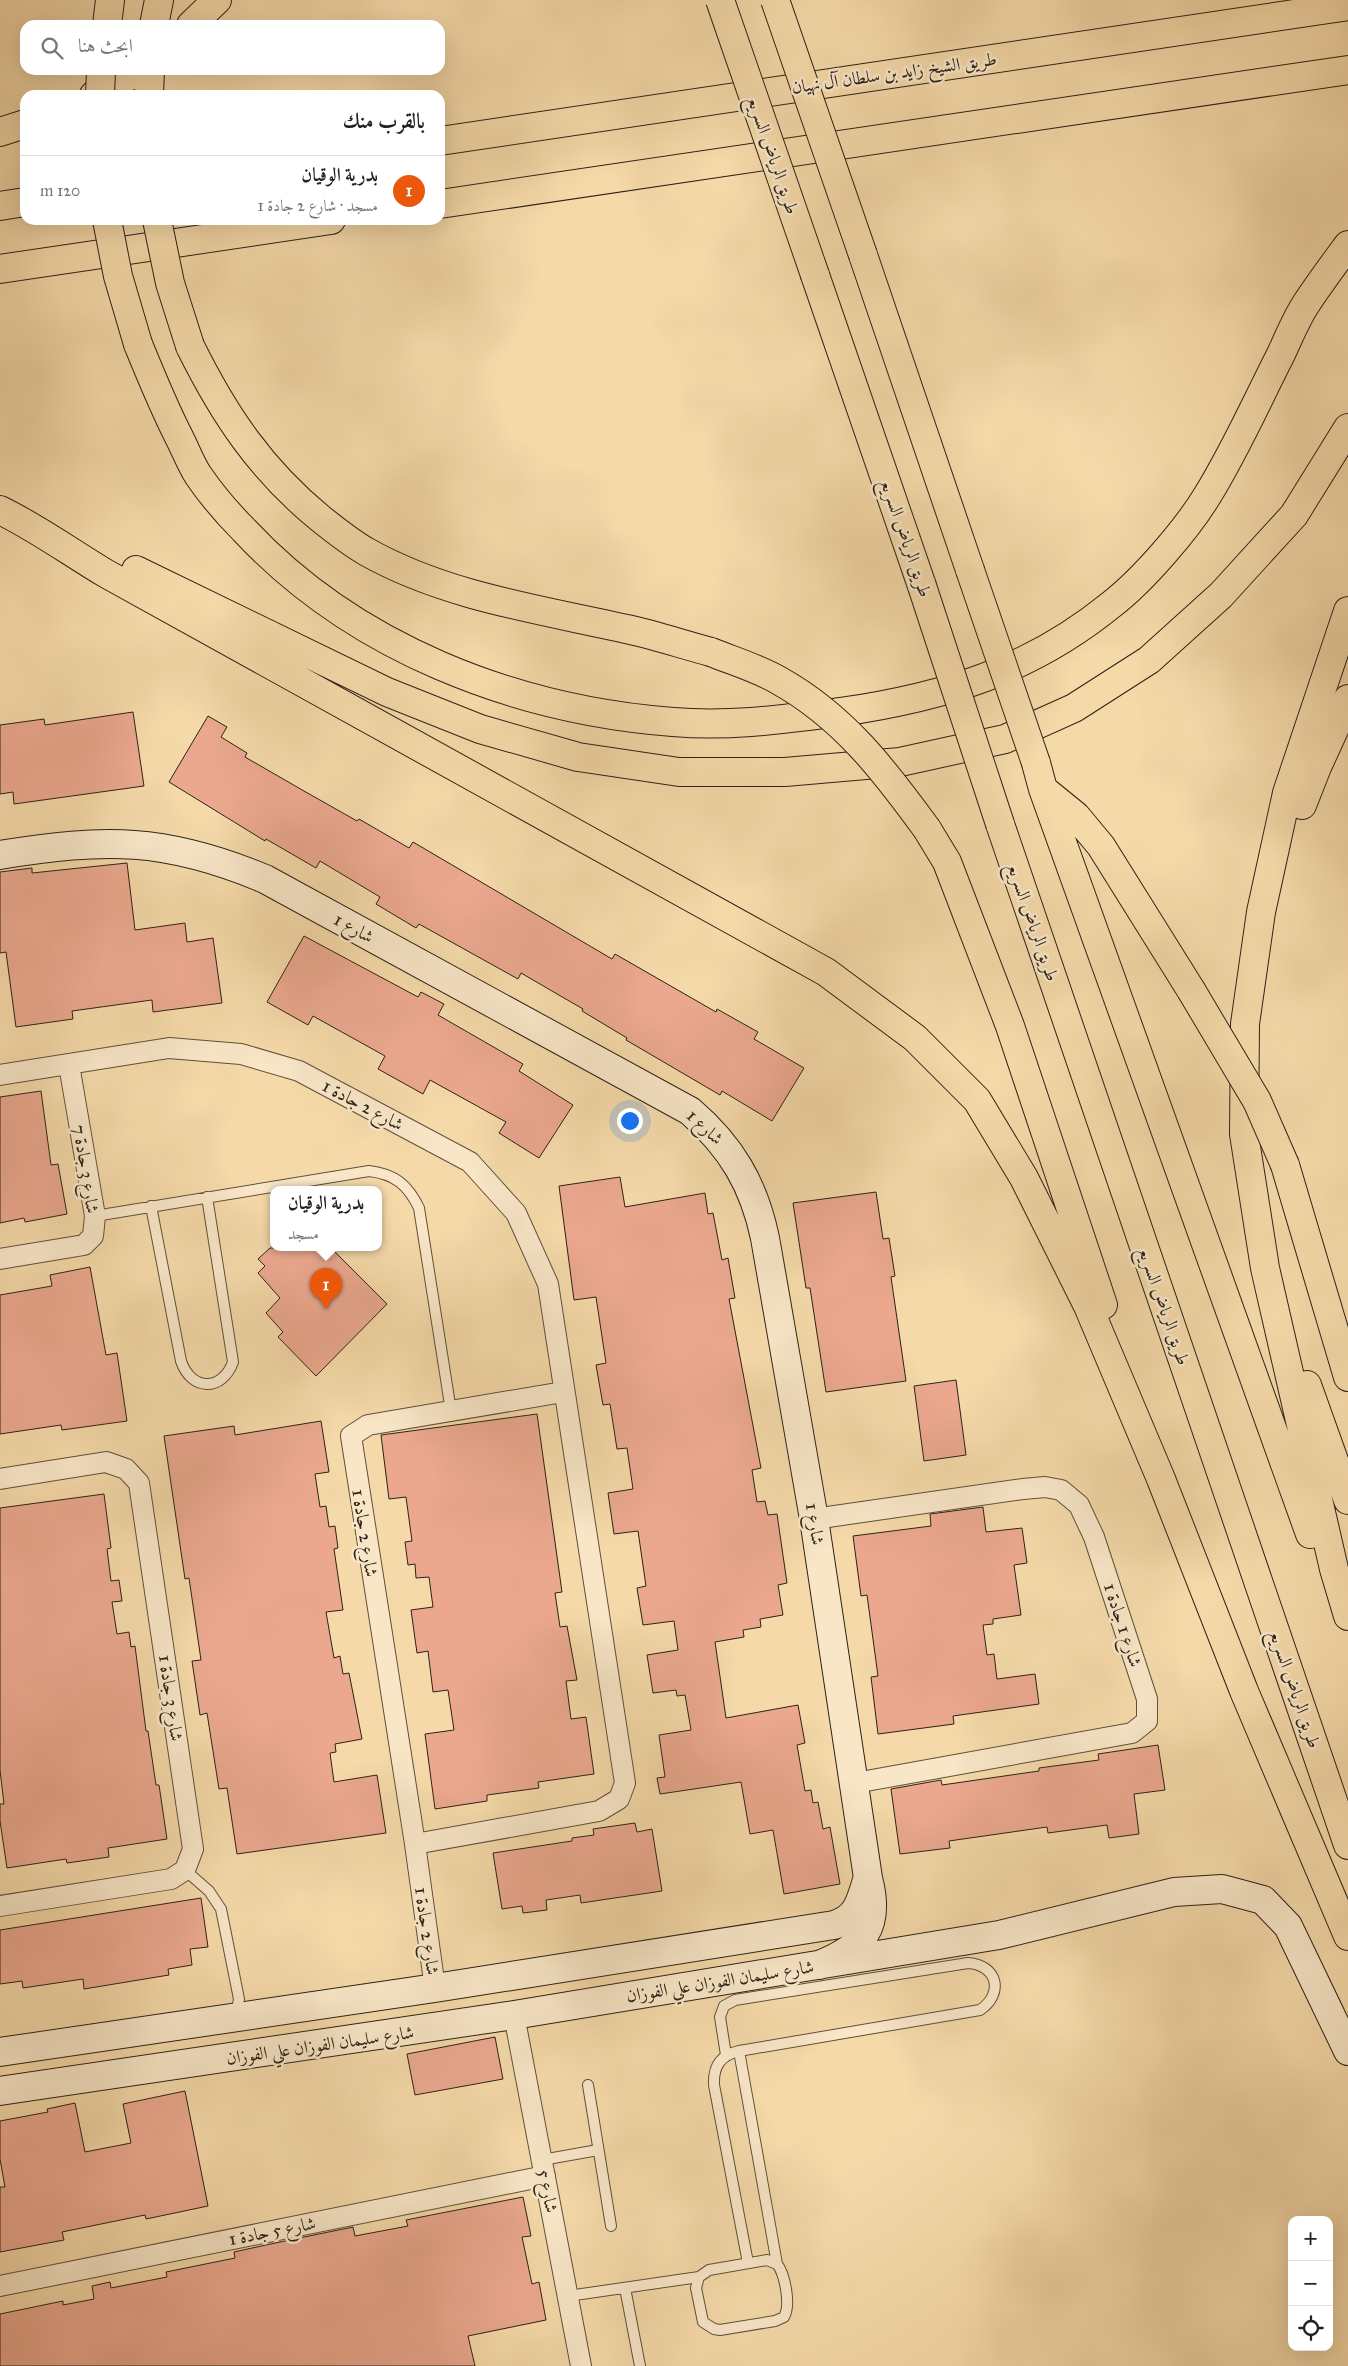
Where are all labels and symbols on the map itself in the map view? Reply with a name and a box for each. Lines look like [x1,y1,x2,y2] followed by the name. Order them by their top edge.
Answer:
[790,48,999,103] street label: طريق الشيخ زايد بن سلطان آل نهيان
[738,93,804,219] street label: طريق الرياض السريع
[871,476,937,602] street label: طريق الرياض السريع
[998,860,1064,986] street label: طريق الرياض السريع
[328,908,378,951] street label: شارع 1
[317,1074,407,1139] street label: شارع 2 جادة 1
[679,1105,728,1152] street label: شارع 1
[617,1108,643,1134] your location
[64,1123,104,1216] street label: شارع 3 جادة 7
[1129,1244,1195,1370] street label: طريق الرياض السريع
[310,1268,342,1309] pin: 1
[343,1487,383,1579] street label: شارع 2 جادة 1
[797,1501,829,1547] street label: شارع 1
[1095,1580,1147,1671] street label: شارع 1 جادة 1
[1260,1627,1326,1753] street label: طريق الرياض السريع
[150,1653,188,1743] street label: شارع 3 جادة 1
[406,1886,444,1977] street label: شارع 2 جادة 1
[625,1955,816,2013] street label: شارع سليمان الفوزان علي الفوزان
[225,2021,416,2075] street label: شارع سليمان الفوزان علي الفوزان
[529,2168,563,2215] street label: شارع 5
[227,2212,318,2254] street label: شارع 5 جادة 1

